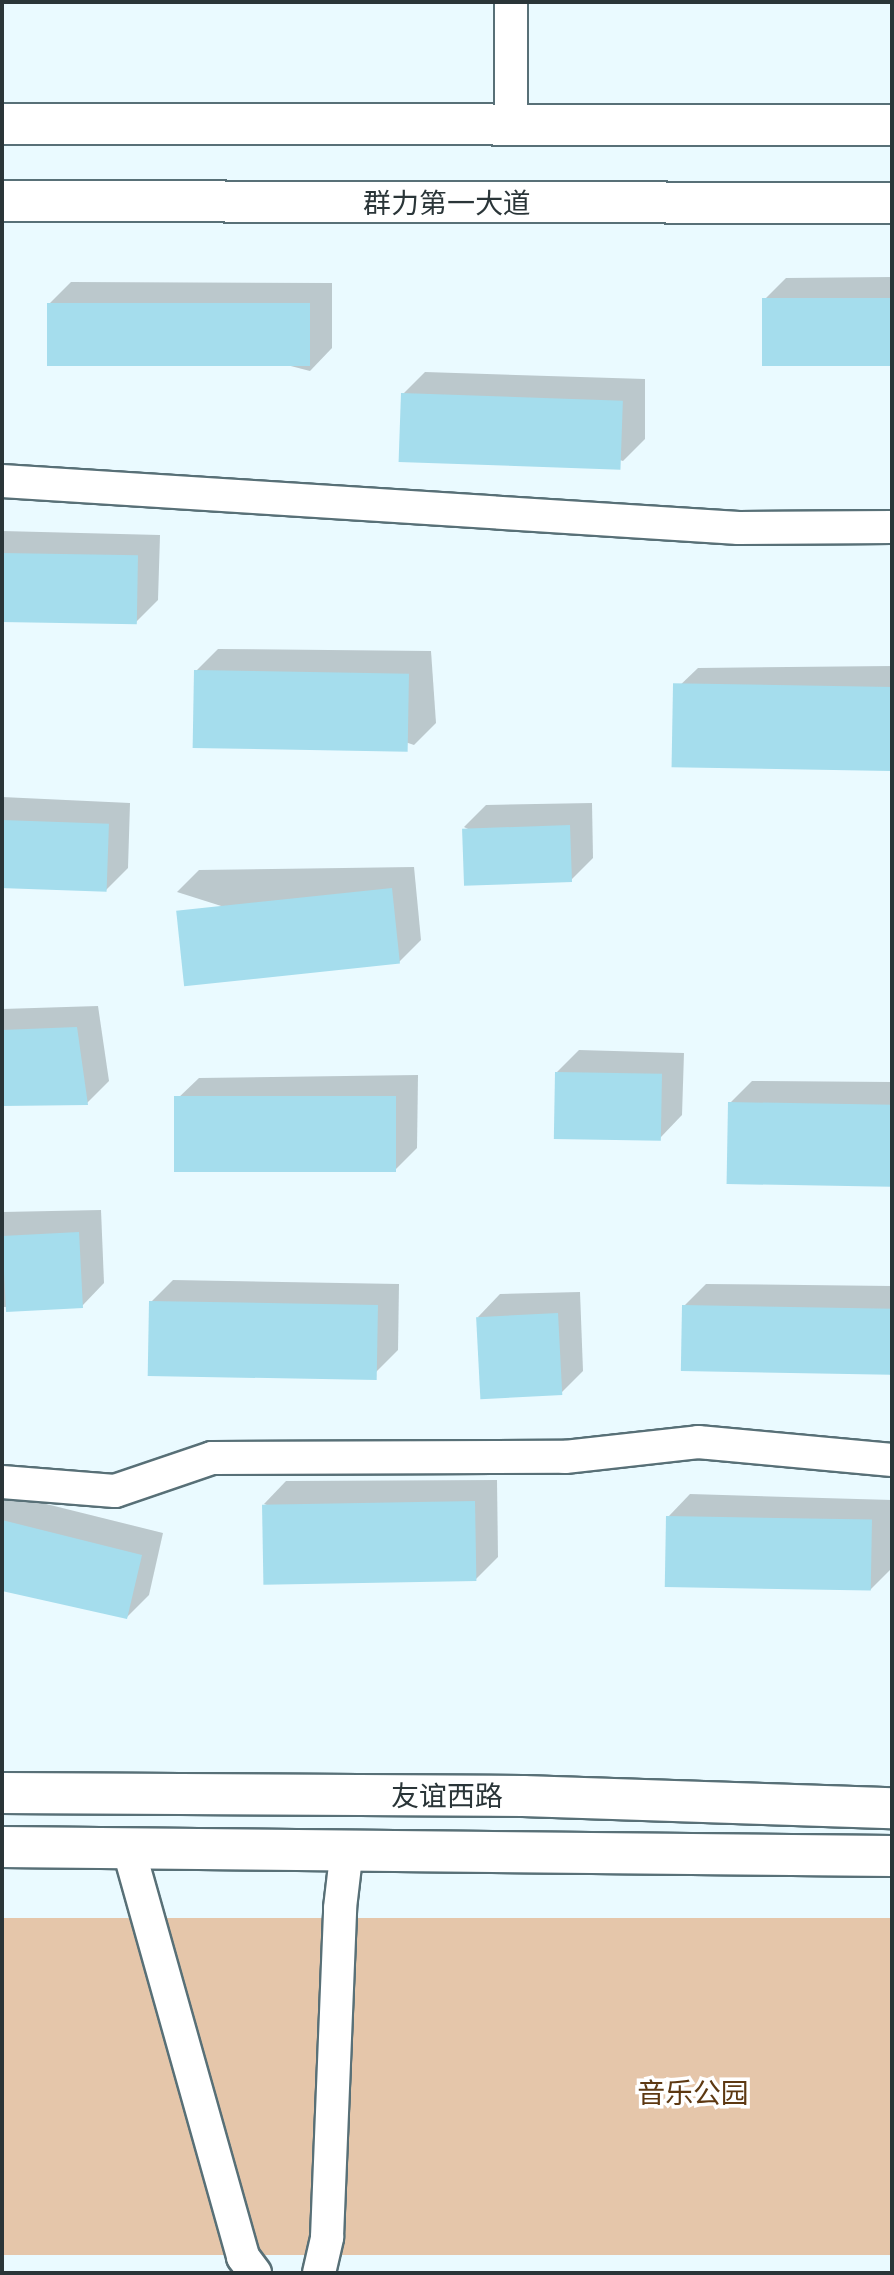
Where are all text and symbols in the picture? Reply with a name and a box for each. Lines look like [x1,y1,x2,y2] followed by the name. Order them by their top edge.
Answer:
[363,185,531,219] street label: 群力第一大道
[391,1778,503,1812] street label: 友谊西路
[637,2075,749,2109] park label: 音乐公园

